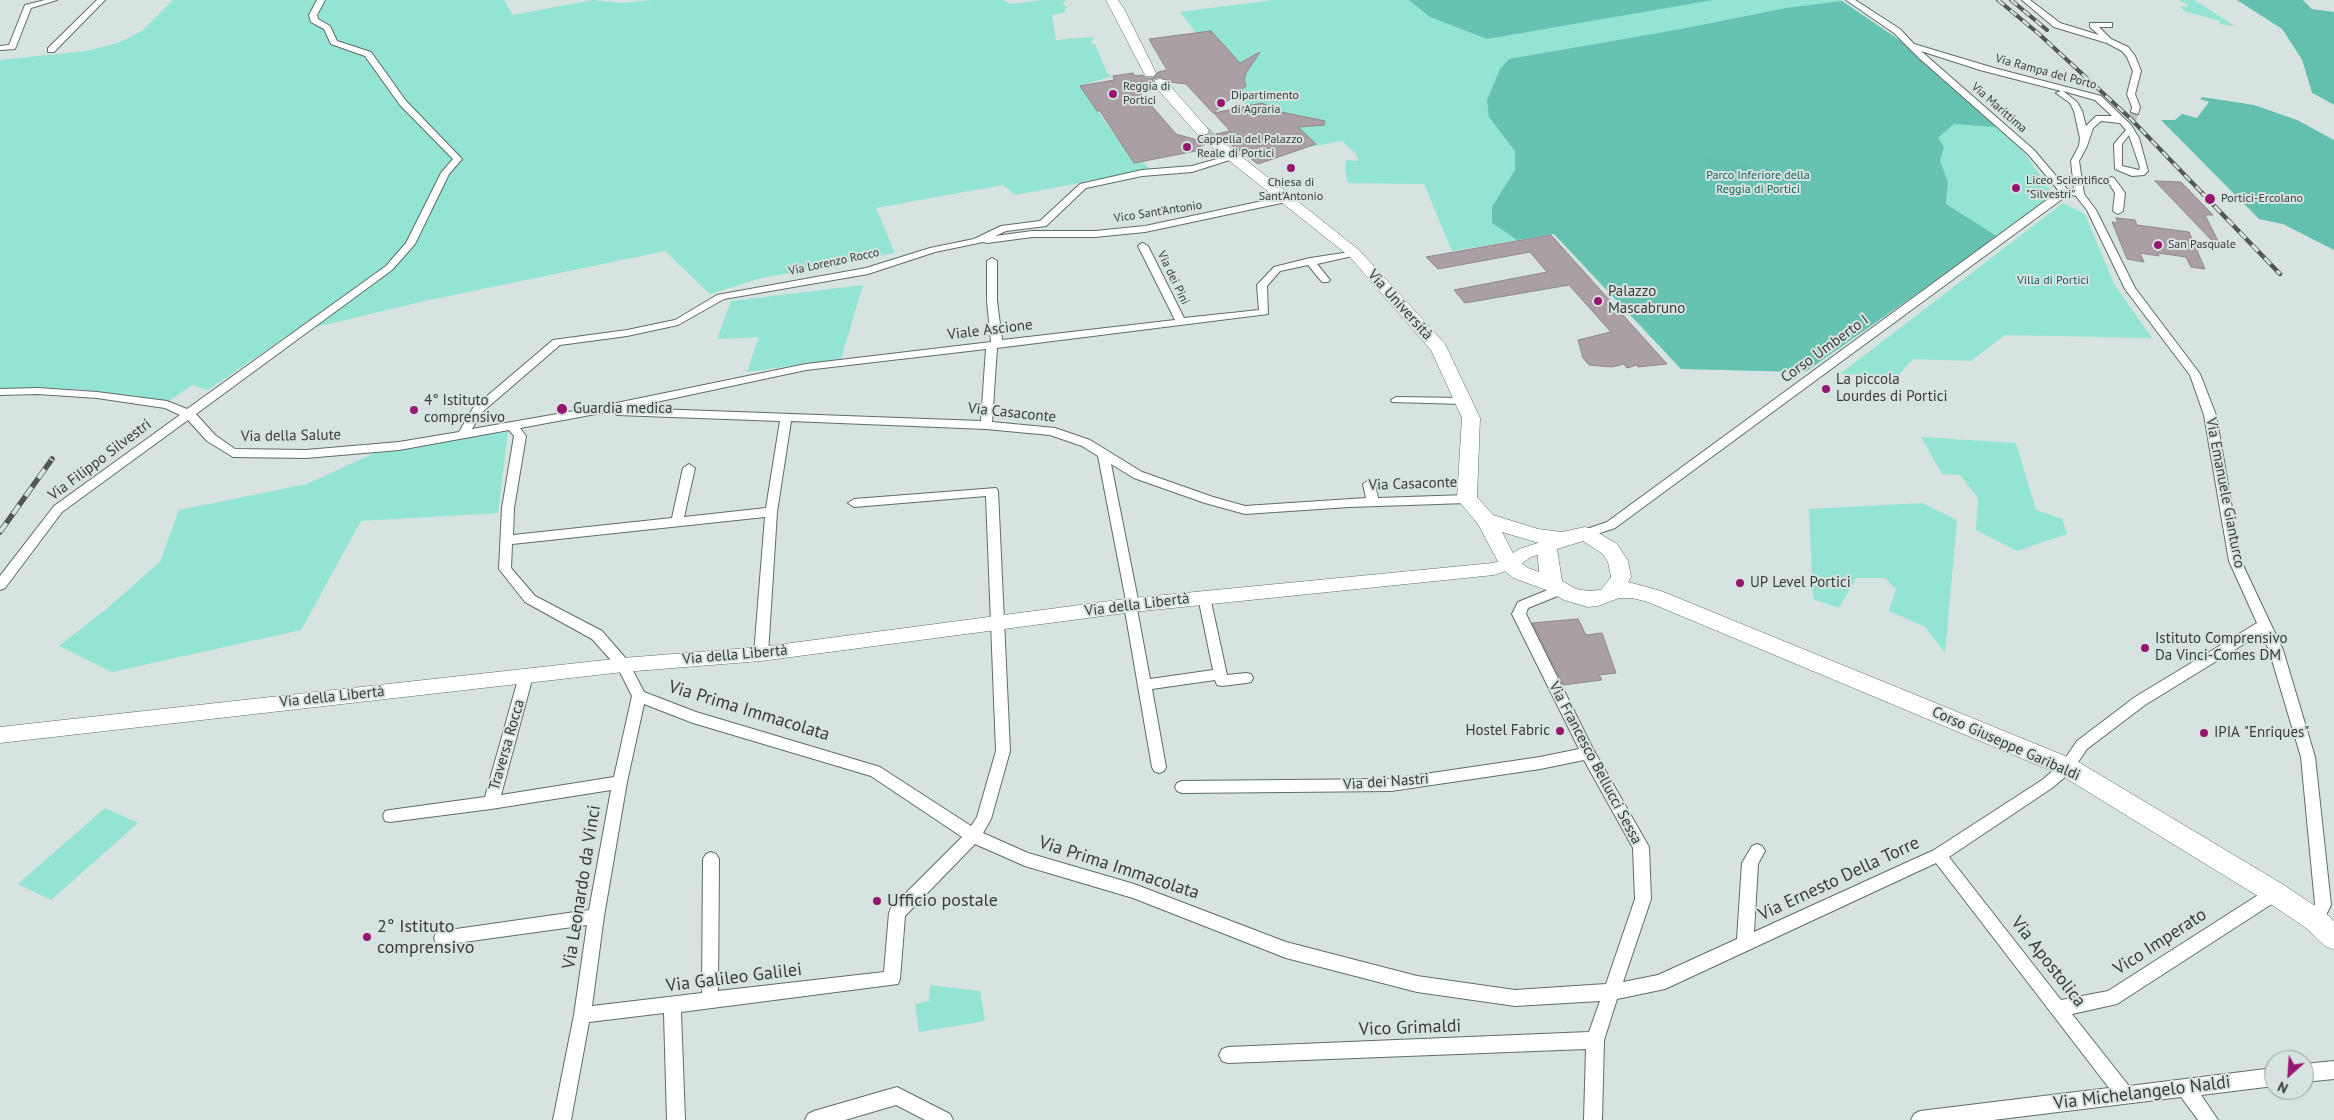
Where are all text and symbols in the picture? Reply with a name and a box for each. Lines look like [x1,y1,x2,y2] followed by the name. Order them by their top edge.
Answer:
[1994,52,2098,92] street label: Via Rampa del Porto
[1123,80,1170,108] place label: Reggia di Portici
[1968,80,2030,136] street label: Via Marittima
[1107,88,1119,100] marker: Reggia di Portici
[1231,89,1299,117] place label: Dipartimento di Agraria
[1215,97,1227,109] marker: Dipartimento di Agraria
[1197,133,1303,161] place label: Cappella del Palazzo Reale di Portici
[1181,141,1193,153] marker: Cappella del Palazzo Reale di Portici
[1285,162,1297,174] marker: Chiesa di Sant'Antonio
[1706,169,1810,197] park label: Parco Inferiore della Reggia di Portici
[2026,174,2109,202] place label: Liceo Scientifico "Silvestri"
[1259,176,1323,204] place label: Chiesa di Sant'Antonio
[2010,182,2022,194] marker: Liceo Scientifico "Silvestri"
[2203,192,2217,206] marker: Portici-Ercolano
[2221,192,2303,206] place label: Portici-Ercolano
[1113,198,1203,226] street label: Vico Sant'Antonio
[2168,238,2236,252] place label: San Pasquale
[2152,239,2164,251] marker: San Pasquale
[787,245,881,279] street label: Via Lorenzo Rocco
[1154,249,1192,307] street label: Via dei Pini
[1364,266,1436,344] street label: Via Università
[2017,274,2089,288] park label: Villa di Portici
[1608,283,1685,318] place label: Palazzo Mascabruno
[1592,295,1604,307] marker: Palazzo Mascabruno
[1778,311,1872,387] street label: Corso Umberto I
[946,316,1034,344] street label: Viale Ascione
[1836,371,1948,406] place label: La piccola Lourdes di Portici
[1820,383,1832,395] marker: La piccola Lourdes di Portici
[424,392,505,427] place label: 4° Istituto comprensivo
[967,399,1057,427] street label: Via Casaconte
[573,400,672,418] place label: Guardia medica
[555,402,569,416] marker: Guardia medica
[408,404,420,416] marker: 4° Istituto comprensivo
[45,415,155,505] street label: Via Filippo Silvestri
[2202,416,2248,570] street label: Via Emanuele Gianturco
[241,426,341,446] street label: Via della Salute
[1368,473,1458,495] street label: Via Casaconte
[1750,574,1851,592] place label: UP Level Portici
[1734,577,1746,589] marker: UP Level Portici
[1084,590,1190,620] street label: Via della Libertà
[2155,630,2288,665] place label: Istituto Comprensivo Da Vinci-Comes DM
[682,641,788,669] street label: Via della Libertà
[2139,642,2151,654] marker: Istituto Comprensivo Da Vinci-Comes DM
[666,676,832,746] street label: Via Prima Immacolata
[1544,679,1646,847] street label: Via Francesco Bellucci Sessa
[279,683,385,711] street label: Via della Libertà
[485,697,529,793] street label: Traversa Rocca
[1929,703,2083,785] street label: Corso Giuseppe Garibaldi
[1465,722,1550,740] place label: Hostel Fabric
[2214,724,2309,742] place label: IPIA "Enriques"
[1554,725,1566,737] marker: Hostel Fabric
[2198,727,2210,739] marker: IPIA "Enriques"
[1343,770,1429,794] street label: Via dei Nastri
[558,803,606,971] street label: Via Leonardo da Vinci
[1036,832,1202,904] street label: Via Prima Immacolata
[1755,832,1923,926] street label: Via Ernesto Della Torre
[887,890,998,912] place label: Ufficio postale
[871,895,883,907] marker: Ufficio postale
[2109,904,2211,980] street label: Vico Imperato
[2006,912,2090,1012] street label: Via Apostolica
[377,916,474,959] place label: 2° Istituto comprensivo
[361,931,373,943] marker: 2° Istituto comprensivo
[665,959,803,997] street label: Via Galileo Galilei
[1358,1015,1462,1041] street label: Vico Grimaldi
[2264,1050,2314,1100] north arrow
[2052,1071,2232,1115] street label: Via Michelangelo Naldi
[2275,1077,2291,1098] text: N

